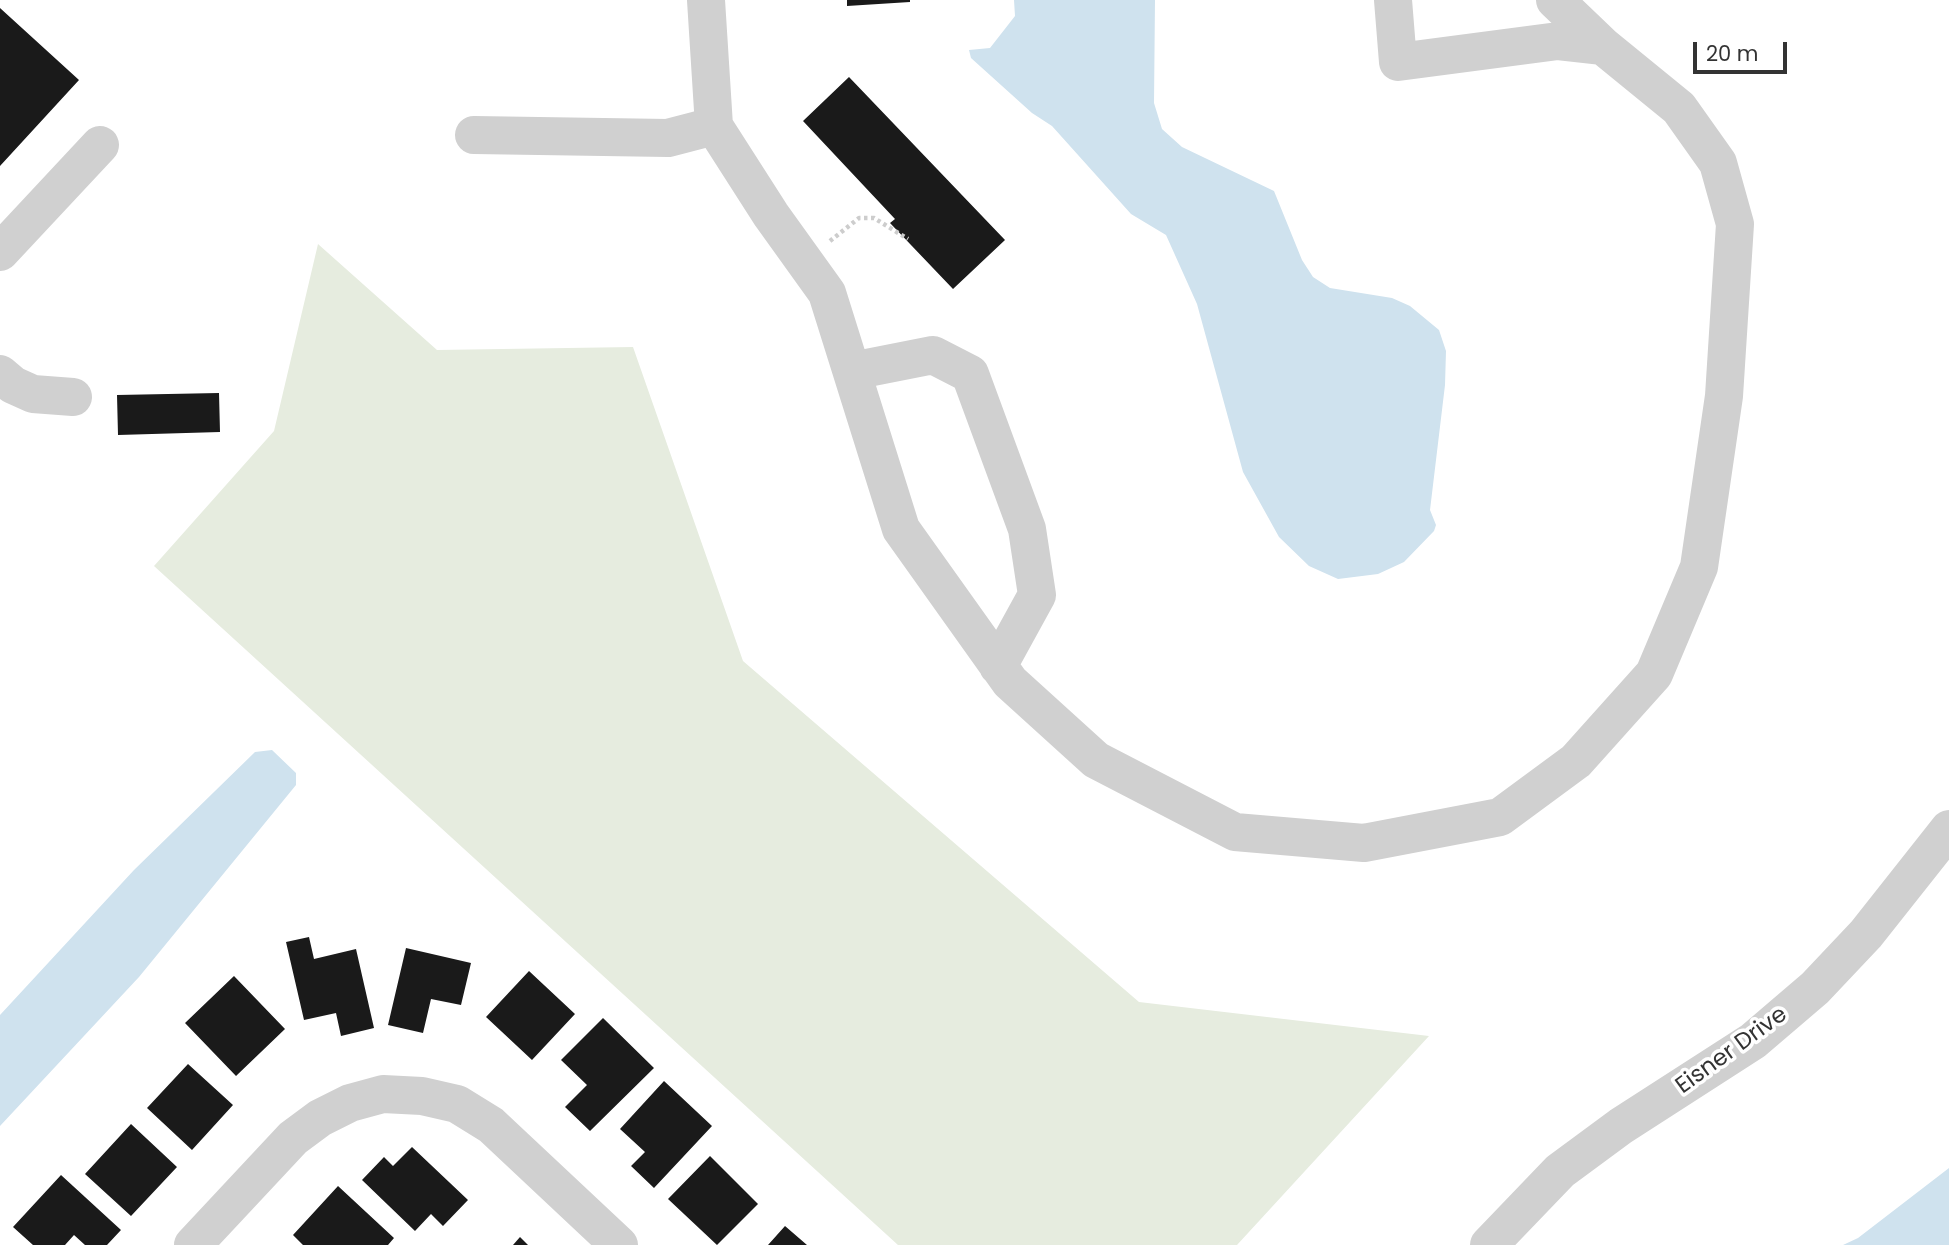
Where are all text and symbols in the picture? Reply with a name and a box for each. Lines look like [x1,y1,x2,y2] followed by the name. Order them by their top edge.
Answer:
[1697,28,1792,72] scale bar
[1706,39,1759,68] text: 20 m
[1671,1001,1793,1101] street label: Eisner Drive

